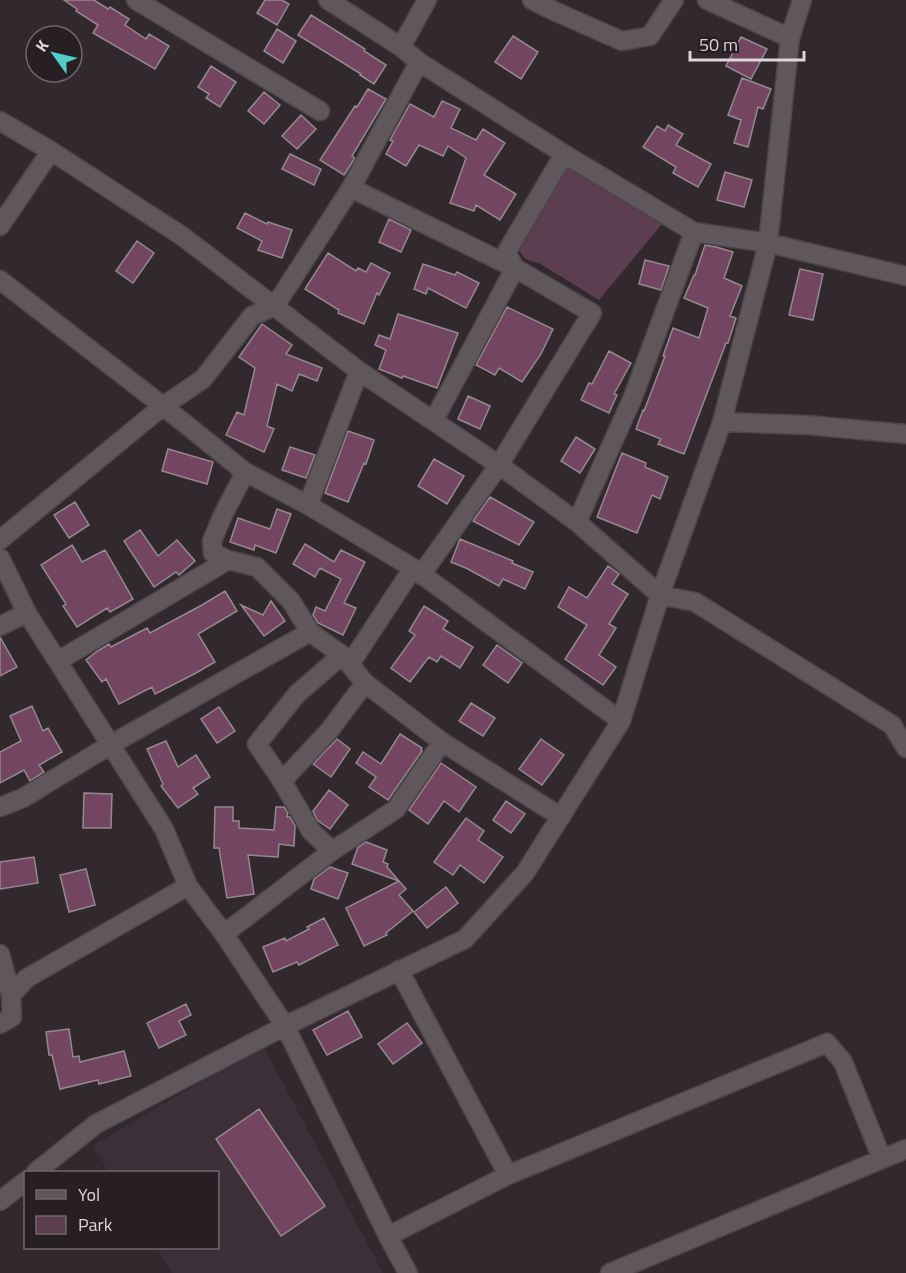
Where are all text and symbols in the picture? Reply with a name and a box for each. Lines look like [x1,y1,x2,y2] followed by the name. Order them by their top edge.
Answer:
[24,24,84,84] north arrow
[690,24,804,62] scale bar
[699,31,738,58] text: 50 m
[29,35,54,56] text: K
[24,1171,219,1249] legend
[78,1181,100,1208] text: Yol
[78,1211,113,1238] text: Park

